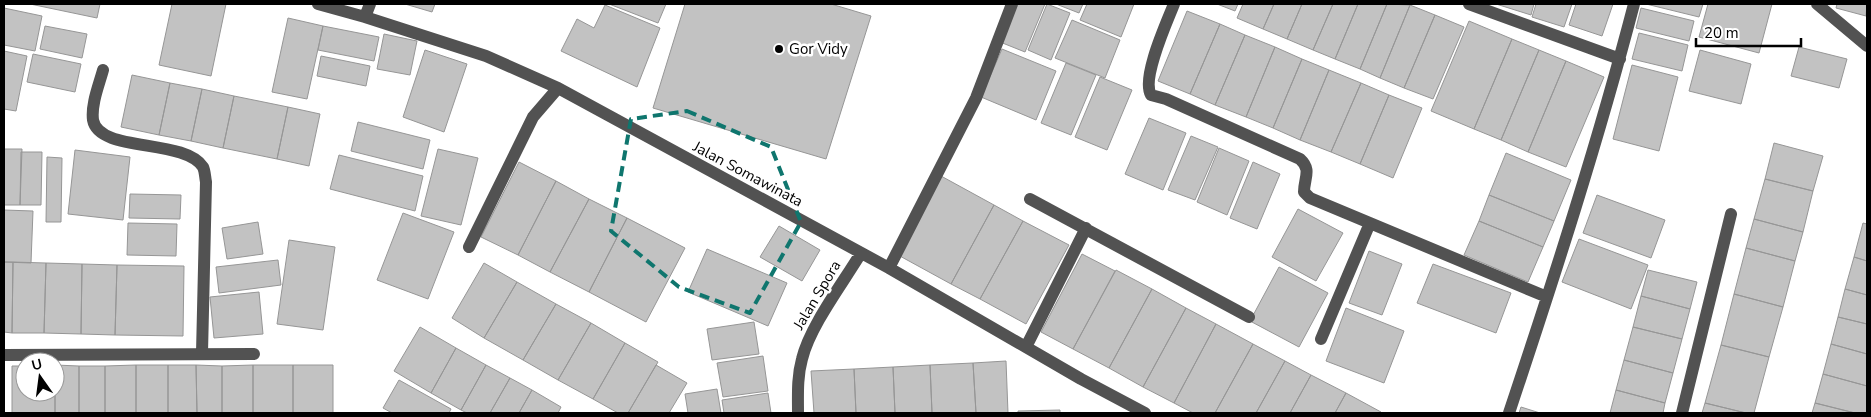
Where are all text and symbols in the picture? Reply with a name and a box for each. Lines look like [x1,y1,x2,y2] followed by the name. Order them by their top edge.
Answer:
[1696,15,1801,47] scale bar
[1704,23,1739,43] text: 20 m
[789,39,848,59] place label: Gor Vidy
[773,43,785,55] marker: Gor Vidy
[689,136,806,211] street label: Jalan Somawinata
[788,257,845,334] street label: Jalan Spora
[15,352,65,402] north arrow
[30,354,44,375] text: U

